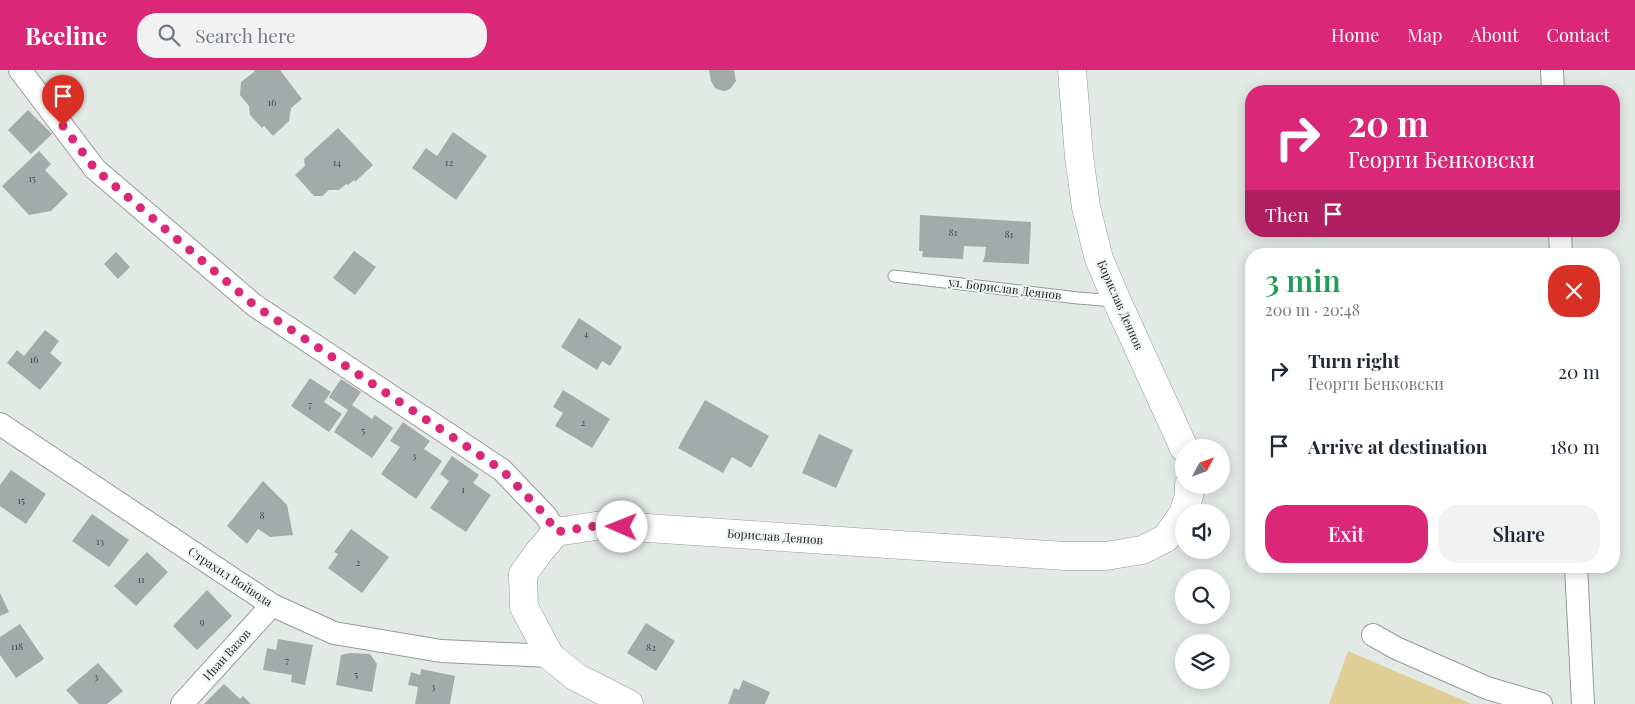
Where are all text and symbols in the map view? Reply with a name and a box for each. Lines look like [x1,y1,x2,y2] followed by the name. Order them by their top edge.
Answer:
[137,13,487,58] search box
[25,19,107,51] text: Beeline
[155,21,183,49] icon: search
[195,22,296,48] text: Search here
[1331,23,1379,47] text: Home
[1407,23,1442,47] text: Map
[1470,23,1519,47] text: About
[1547,23,1610,47] text: Contact
[42,75,84,126] pin
[49,82,77,110] icon: arrive
[268,95,276,109] house number: 16
[1348,99,1429,146] text: 20 m
[1265,105,1330,170] icon: right
[1348,144,1535,174] text: Георги Бенковски
[333,155,341,169] house number: 14
[445,155,453,169] house number: 12
[28,171,36,185] house number: 15
[1319,200,1347,228] icon: arrive
[1265,201,1309,227] text: Then
[949,225,958,239] house number: 81
[1005,227,1014,241] house number: 81
[1094,257,1148,352] street label: Борислав Деянов
[1265,260,1341,300] text: 3 min
[1548,265,1600,317] button: close
[947,273,1063,303] street label: ул. Борислав Деянов
[1265,299,1360,320] text: 200 m · 20:48
[584,326,589,340] house number: 4
[1308,347,1400,373] text: Turn right
[30,352,38,366] house number: 16
[1265,357,1293,385] icon: right
[1558,358,1600,384] text: 20 m
[1308,373,1444,394] text: Георги Бенковски
[308,397,312,411] house number: 7
[581,415,586,429] house number: 2
[361,423,365,437] house number: 5
[1265,432,1293,460] icon: arrive
[1308,433,1488,459] text: Arrive at destination
[1550,433,1600,459] text: 180 m
[1175,439,1230,494] north arrow
[1175,439,1230,689] map controls
[412,448,417,462] house number: 3
[461,482,465,496] house number: 1
[17,493,25,507] house number: 15
[595,500,647,552] position arrow
[1175,504,1230,559] button: sound
[1265,505,1428,563] button: Exit
[1438,505,1600,563] button: Share
[259,508,265,522] house number: 8
[726,525,824,547] street label: Борислав Деянов
[96,534,105,548] house number: 13
[185,543,276,609] street label: Страхил Войвода
[356,555,361,569] house number: 2
[1175,569,1230,624] button: search
[137,572,145,586] house number: 11
[199,614,205,628] house number: 9
[199,625,254,684] street label: Иван Вазов
[1175,634,1230,689] button: layers
[11,639,23,653] house number: 118
[646,640,656,654] house number: 82
[285,653,289,667] house number: 7
[354,667,358,681] house number: 5
[94,669,99,683] house number: 3
[431,679,436,693] house number: 3

